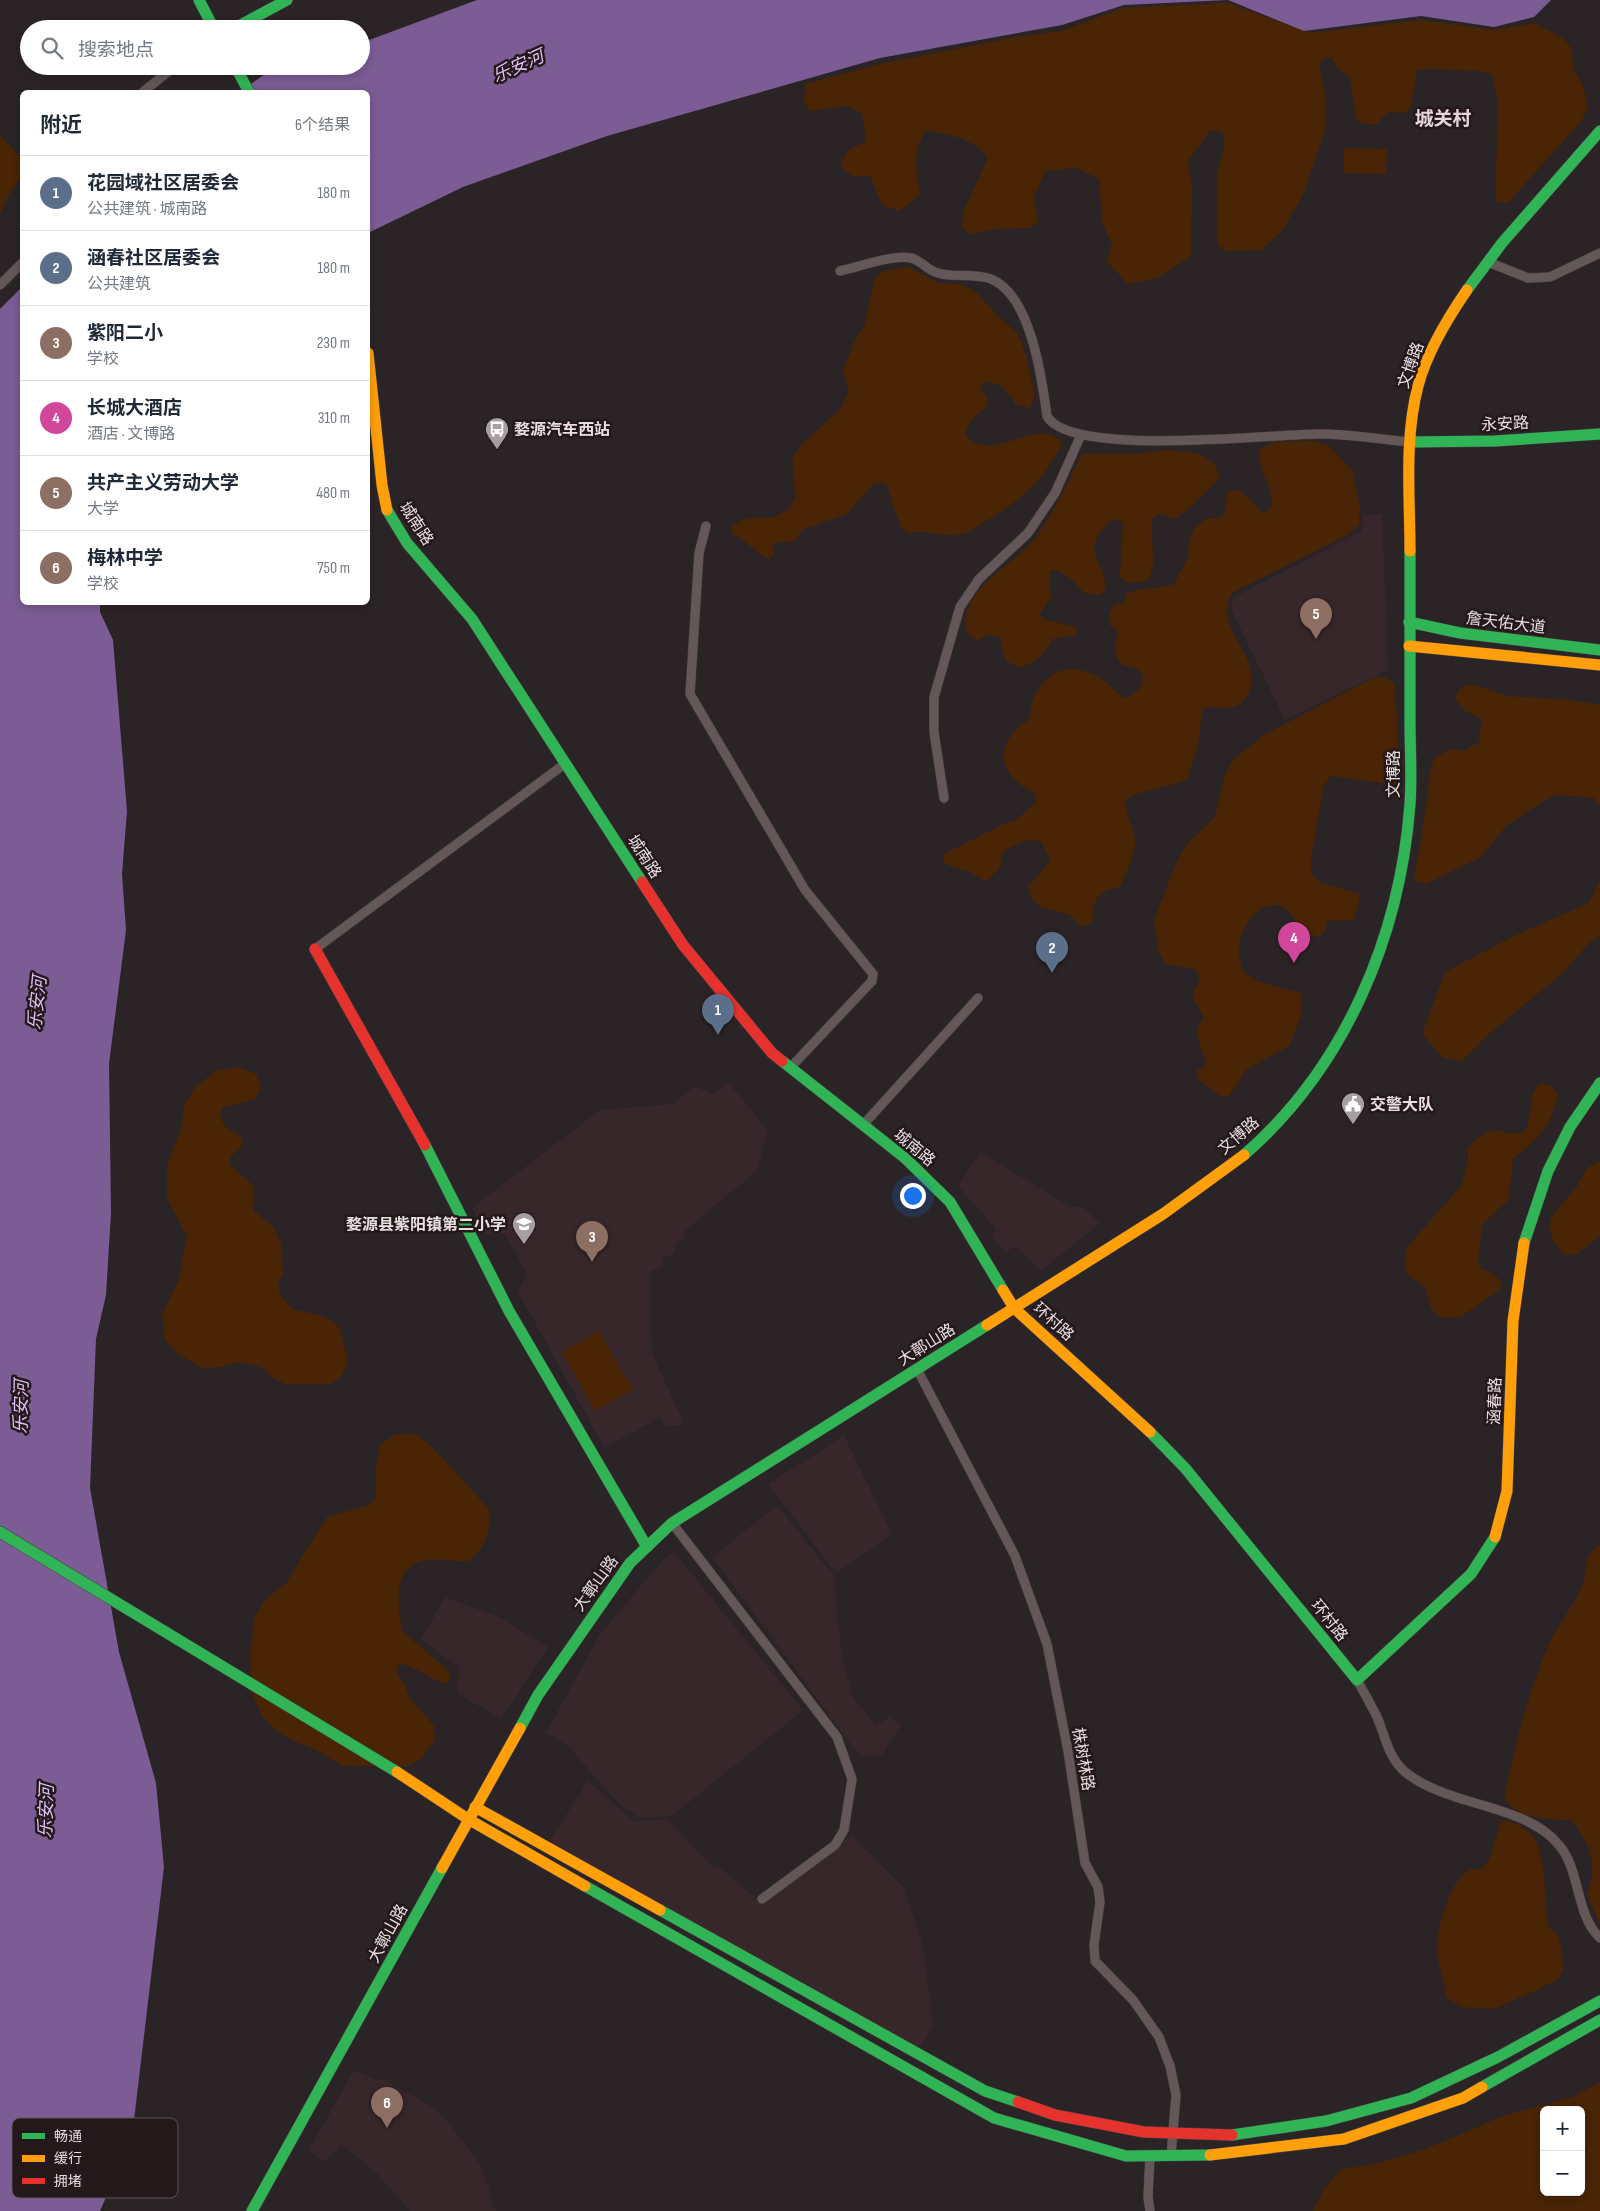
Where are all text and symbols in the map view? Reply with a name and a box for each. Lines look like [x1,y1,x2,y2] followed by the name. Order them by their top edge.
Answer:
[20,20,370,75] search box
[38,34,66,62] icon: search
[78,39,154,62] text: 搜索地点
[489,45,550,87] water label: 乐安河
[1414,108,1472,131] district label: 城关村
[40,113,82,138] text: 附近
[295,116,350,135] text: 6个结果
[87,172,239,195] text: 花园域社区居委会
[53,184,59,203] text: 1
[317,184,350,203] text: 180 m
[87,200,207,219] text: 公共建筑 · 城南路
[87,247,220,270] text: 涵春社区居委会
[52,259,60,278] text: 2
[317,259,350,278] text: 180 m
[87,275,151,294] text: 公共建筑
[87,322,163,345] text: 紫阳二小
[52,334,60,353] text: 3
[317,334,350,353] text: 230 m
[1394,340,1429,391] street label: 文博路
[87,350,119,369] text: 学校
[87,397,182,420] text: 长城大酒店
[52,409,60,428] text: 4
[318,409,350,428] text: 310 m
[1481,414,1530,435] street label: 永安路
[484,416,510,450] bus stop icon: 婺源汽车西站
[514,421,610,440] place label: 婺源汽车西站
[87,425,175,444] text: 酒店 · 文博路
[87,472,239,495] text: 共产主义劳动大学
[52,484,60,503] text: 5
[316,484,350,503] text: 480 m
[395,499,437,549] street label: 城南路
[87,500,119,519] text: 大学
[87,547,163,570] text: 梅林中学
[52,559,60,578] text: 6
[317,559,350,578] text: 750 m
[87,575,119,594] text: 学校
[1300,598,1332,639] pin: 5
[1465,609,1547,638] street label: 詹天佑大道
[1385,750,1404,798] street label: 文博路
[623,832,665,882] street label: 城南路
[1278,922,1310,963] pin: 4
[1036,932,1068,973] pin: 2
[24,972,51,1031] water label: 乐安河
[702,994,734,1035] pin: 1
[1340,1091,1366,1125] public building icon: 交警大队
[1370,1095,1434,1115] place label: 交警大队
[1215,1113,1263,1159] street label: 文博路
[890,1125,939,1171] street label: 城南路
[900,1183,926,1209] your location
[511,1211,537,1245] school or university icon: 婺源县紫阳镇第二小学
[346,1215,506,1235] place label: 婺源县紫阳镇第二小学
[576,1221,608,1262] pin: 3
[1029,1299,1077,1345] street label: 环村路
[894,1319,959,1370] street label: 大鄣山路
[11,1377,33,1434] water label: 乐安河
[1485,1377,1506,1425] street label: 涵春路
[569,1552,623,1615] street label: 大鄣山路
[1306,1596,1351,1646] street label: 环村路
[1068,1726,1097,1792] street label: 株树林路
[35,1781,58,1838] water label: 乐安河
[364,1901,412,1966] street label: 大鄣山路
[371,2087,403,2128] pin: 6
[1540,2106,1585,2196] map controls
[1540,2106,1585,2151] button: +
[12,2118,178,2198] legend
[54,2128,82,2145] text: 畅通
[54,2150,82,2167] text: 缓行
[1540,2151,1585,2196] button: −
[54,2173,82,2190] text: 拥堵

